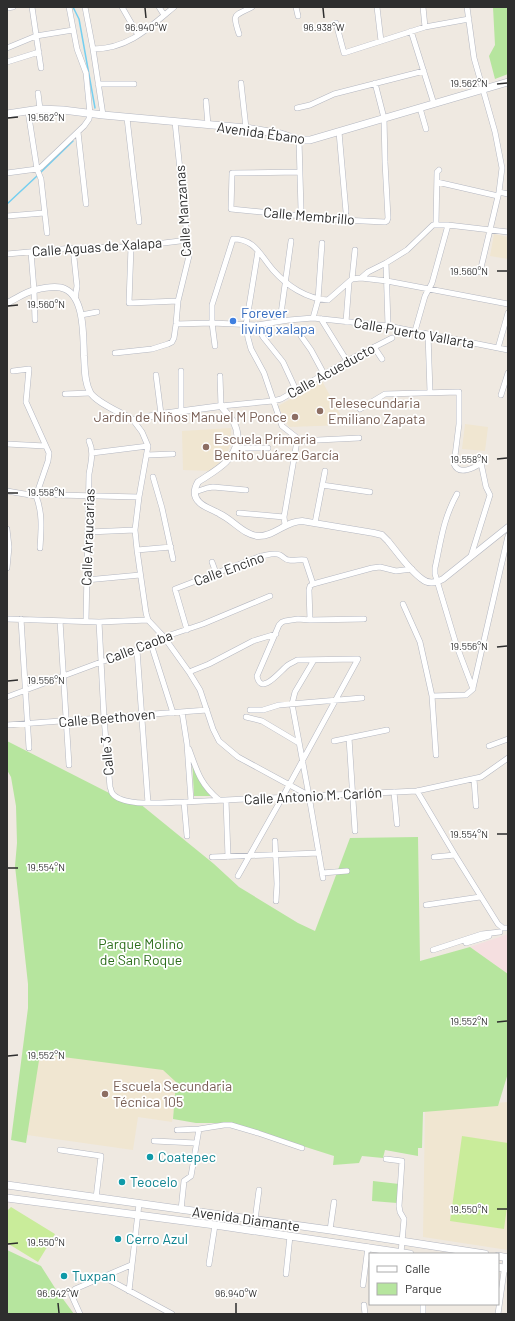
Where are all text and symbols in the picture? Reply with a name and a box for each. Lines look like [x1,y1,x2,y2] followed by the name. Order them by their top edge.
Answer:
[125,21,167,33] text: 96.940°W
[303,21,345,33] text: 96.938°W
[450,77,488,89] text: 19.562°N
[27,111,65,123] text: 19.562°N
[216,118,306,147] street label: Avenida Ébano
[171,164,194,257] street label: Calle Manzanas
[263,203,355,228] street label: Calle Membrillo
[31,233,163,260] street label: Calle Aguas de Xalapa
[450,265,488,277] text: 19.560°N
[27,298,65,310] text: 19.560°N
[241,304,315,337] place label: Forever living xalapa
[353,314,476,351] street label: Calle Puerto Vallarta
[228,316,238,326] marker: Forever living xalapa
[284,339,378,402] street label: Calle Acueducto
[328,394,425,427] place label: Telesecundaria Emiliano Zapata
[315,406,325,416] marker: Telesecundaria Emiliano Zapata
[94,408,287,425] place label: Jardín de Niños Manuel M Ponce
[290,412,300,422] marker: Jardín de Niños Manuel M Ponce
[214,430,339,463] place label: Escuela Primaria Benito Juárez García
[201,442,211,452] marker: Escuela Primaria Benito Juárez García
[450,453,488,465] text: 19.558°N
[27,486,65,498] text: 19.558°N
[77,488,98,586] street label: Calle Araucarias
[191,548,267,589] street label: Calle Encino
[103,626,175,667] street label: Calle Caoba
[450,640,488,652] text: 19.556°N
[27,674,65,686] text: 19.556°N
[58,705,156,730] street label: Calle Beethoven
[96,736,117,776] street label: Calle 3
[244,783,382,808] street label: Calle Antonio M. Carlón
[450,828,488,840] text: 19.554°N
[27,861,65,873] text: 19.554°N
[98,935,184,968] park label: Parque Molino de San Roque
[450,1015,488,1027] text: 19.552°N
[27,1049,65,1061] text: 19.552°N
[113,1077,232,1110] place label: Escuela Secundaria Técnica 105
[100,1089,110,1099] marker: Escuela Secundaria Técnica 105
[158,1148,216,1165] place label: Coatepec
[145,1152,155,1162] marker: Coatepec
[130,1173,178,1190] place label: Teocelo
[117,1177,127,1187] marker: Teocelo
[191,1203,301,1234] street label: Avenida Diamante
[450,1203,488,1215] text: 19.550°N
[126,1230,188,1247] place label: Cerro Azul
[113,1234,123,1244] marker: Cerro Azul
[27,1236,65,1248] text: 19.550°N
[369,1253,499,1305] legend
[405,1261,430,1275] text: Calle
[72,1267,116,1284] place label: Tuxpan
[59,1271,69,1281] marker: Tuxpan
[405,1281,442,1295] text: Parque
[37,1287,79,1299] text: 96.942°W
[215,1287,257,1299] text: 96.940°W

